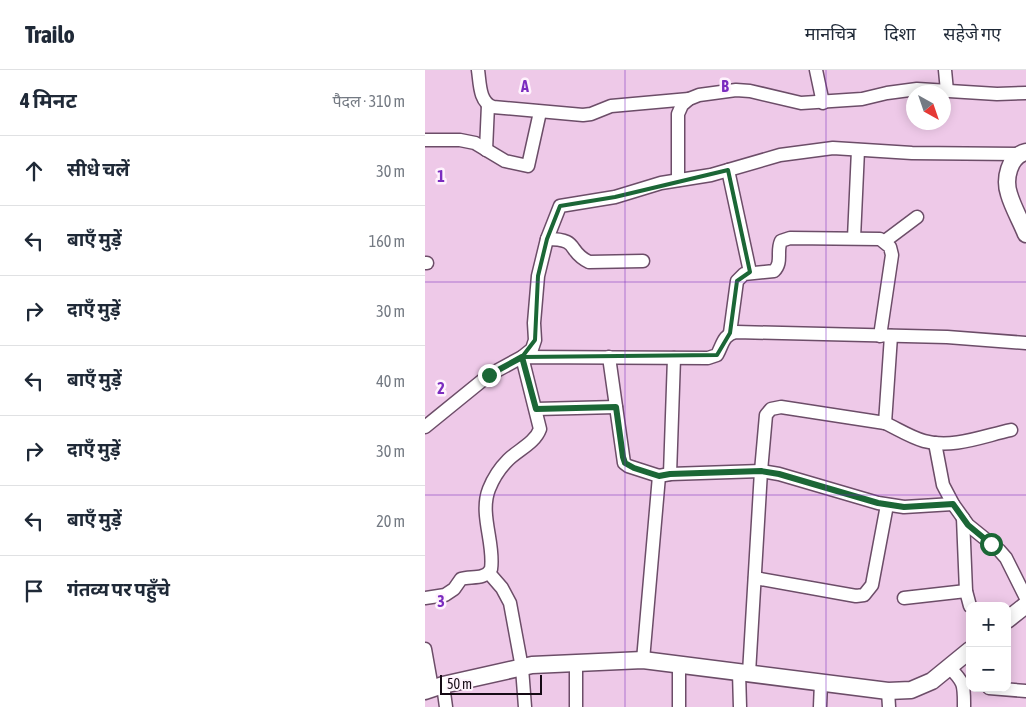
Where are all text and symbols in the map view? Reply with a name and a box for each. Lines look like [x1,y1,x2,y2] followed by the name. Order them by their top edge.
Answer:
[25,21,75,48] text: Trailo
[805,23,856,44] text: मानचित्र
[884,23,915,44] text: दिशा
[943,23,1001,44] text: सहेजे गए
[520,77,529,95] text: A
[721,77,729,95] text: B
[906,85,951,130] north arrow
[20,88,77,112] text: 4 मिनट
[332,92,405,110] text: पैदल · 310 m
[20,157,48,185] icon: ahead
[67,158,130,180] text: सीधे चलें
[376,162,405,180] text: 30 m
[437,167,445,185] text: 1
[20,227,48,255] icon: left
[67,228,122,250] text: बाएँ मुड़ें
[369,232,405,250] text: 160 m
[20,297,48,325] icon: right
[67,298,121,320] text: दाएँ मुड़ें
[376,302,405,320] text: 30 m
[478,364,501,387] route end
[20,367,48,395] icon: left
[67,368,122,390] text: बाएँ मुड़ें
[376,372,405,390] text: 40 m
[437,379,445,397] text: 2
[20,437,48,465] icon: right
[67,438,121,460] text: दाएँ मुड़ें
[376,442,405,460] text: 30 m
[20,507,48,535] icon: left
[67,508,122,530] text: बाएँ मुड़ें
[376,512,405,530] text: 20 m
[980,533,1003,556] route start
[20,577,48,605] icon: arrive
[67,578,170,600] text: गंतव्य पर पहुँचे
[437,592,445,610] text: 3
[966,602,1011,692] map controls
[966,602,1011,647] button: +
[966,647,1011,692] button: −
[440,672,543,695] scale bar
[447,676,472,692] text: 50 m

